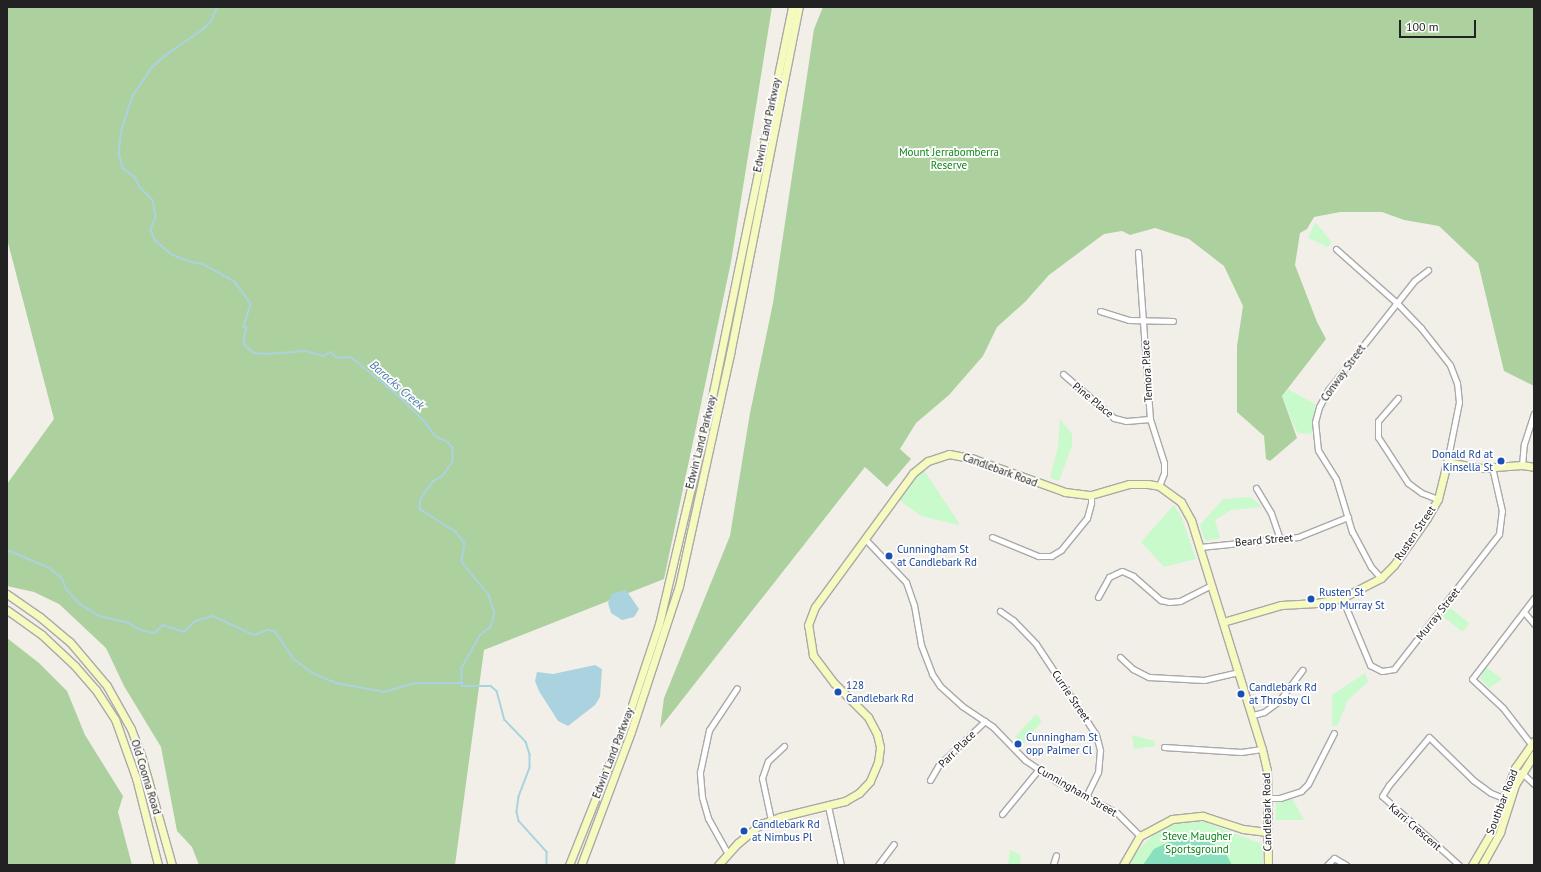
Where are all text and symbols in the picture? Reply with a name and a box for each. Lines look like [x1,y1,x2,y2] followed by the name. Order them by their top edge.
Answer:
[1401,12,1478,38] scale bar
[1406,19,1439,34] text: 100 m
[751,76,783,174] street label: Edwin Land Parkway
[899,146,999,172] park label: Mount Jerrabomberra Reserve
[1139,340,1155,402] street label: Temora Place
[1318,342,1368,404] street label: Conway Street
[367,357,427,413] water label: Baracks Creek
[1070,380,1116,420] street label: Pine Place
[683,394,719,490] street label: Edwin Land Parkway
[1432,448,1493,474] place label: Donald Rd at Kinsella St
[961,450,1039,490] street label: Candlebark Road
[1496,456,1506,466] marker: Donald Rd at Kinsella St
[1392,503,1438,563] street label: Rusten Street
[1234,531,1294,549] street label: Beard Street
[897,543,977,569] place label: Cunningham St at Candlebark Rd
[884,551,894,561] marker: Cunningham St at Candlebark Rd
[1413,585,1463,643] street label: Murray Street
[1319,586,1385,612] place label: Rusten St opp Murray St
[1306,594,1316,604] marker: Rusten St opp Murray St
[1049,668,1093,724] street label: Currie Street
[846,679,914,705] place label: 128 Candlebark Rd
[1249,681,1317,707] place label: Candlebark Rd at Throsby Cl
[833,687,843,697] marker: 128 Candlebark Rd
[1236,689,1246,699] marker: Candlebark Rd at Throsby Cl
[590,706,636,800] street label: Edwin Land Parkway
[936,728,978,770] street label: Parr Place
[1026,731,1098,757] place label: Cunningham St opp Palmer Cl
[128,738,164,816] street label: Old Cooma Road
[1013,739,1023,749] marker: Cunningham St opp Palmer Cl
[1035,763,1119,819] street label: Cunningham Street
[1484,768,1520,836] street label: Southbar Road
[1260,772,1274,852] street label: Candlebark Road
[1386,801,1444,853] street label: Karri Crescent
[752,818,820,844] place label: Candlebark Rd at Nimbus Pl
[739,826,749,836] marker: Candlebark Rd at Nimbus Pl
[1162,830,1232,856] park label: Steve Maugher Sportsground

